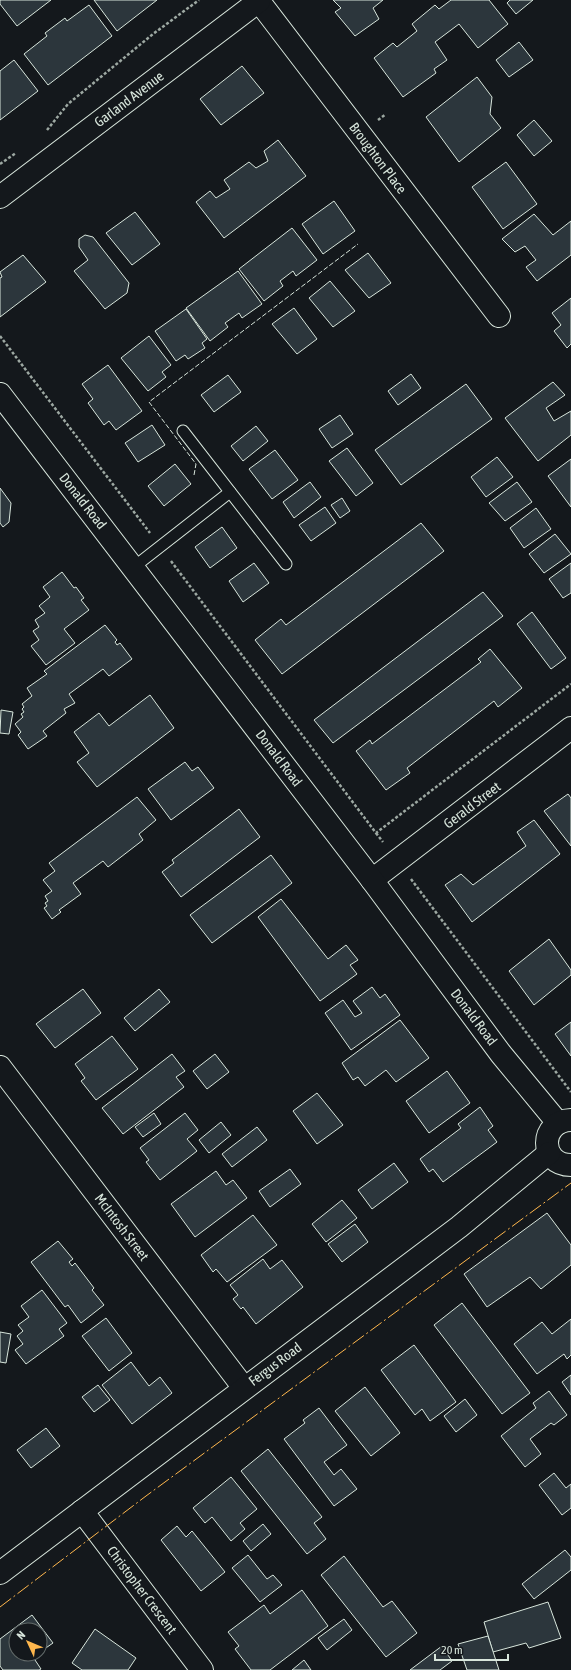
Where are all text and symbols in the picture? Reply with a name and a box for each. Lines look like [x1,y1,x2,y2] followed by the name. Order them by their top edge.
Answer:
[91,68,167,130] street label: Garland Avenue
[346,119,410,197] street label: Broughton Place
[56,470,110,532] street label: Donald Road
[253,727,305,789] street label: Donald Road
[440,778,504,832] street label: Gerald Street
[448,986,500,1048] street label: Donald Road
[92,1190,152,1264] street label: McIntosh Street
[246,1339,304,1389] street label: Fergus Road
[104,1543,180,1637] street label: Christopher Crescent
[8,1622,48,1662] north arrow
[14,1629,27,1642] text: N
[435,1636,508,1662] scale bar
[441,1643,463,1657] text: 20 m

